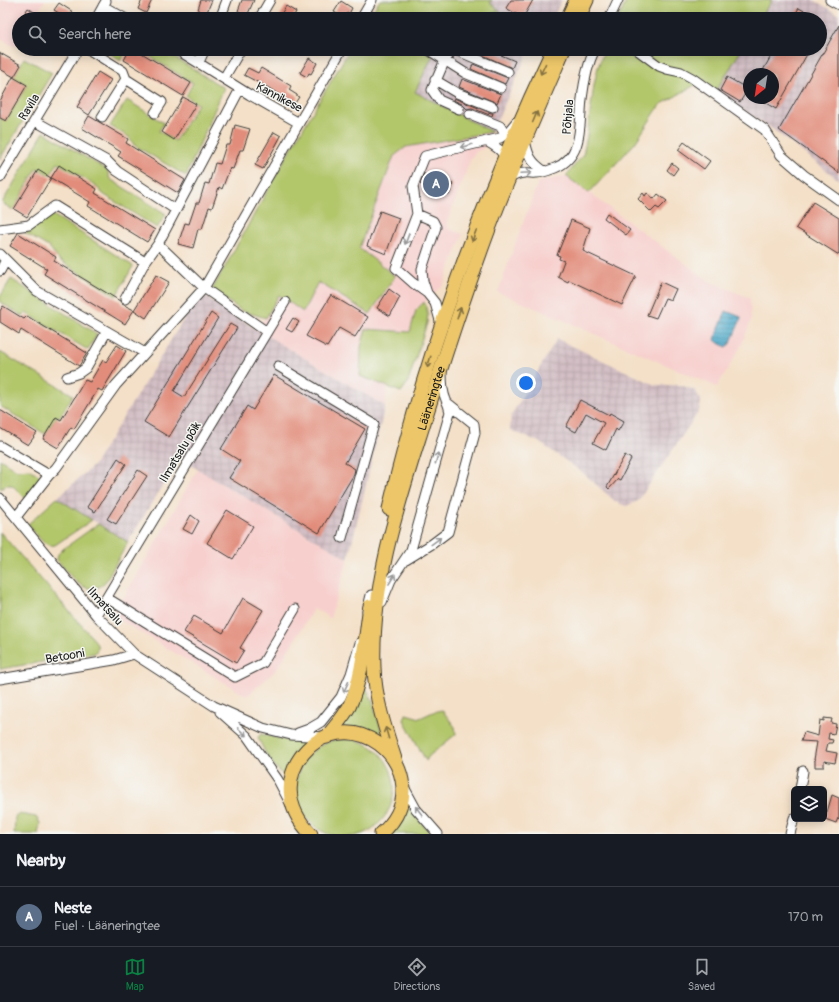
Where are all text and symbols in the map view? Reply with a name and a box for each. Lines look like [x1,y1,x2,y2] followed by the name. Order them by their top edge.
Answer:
[12,12,827,56] search box
[26,23,48,45] icon: search
[58,25,131,44] text: Search here
[539,63,546,75] one-way arrow
[743,68,779,104] north arrow
[253,79,305,116] street label: Kannikese
[16,91,43,123] street label: Ravila
[559,98,578,135] street label: Põhjala
[531,111,539,123] one-way arrow
[460,143,473,151] one-way arrow
[423,169,449,199] pin: A
[519,170,532,177] one-way arrow
[470,230,478,242] one-way arrow
[403,233,411,245] one-way arrow
[456,307,463,320] one-way arrow
[425,356,432,369] one-way arrow
[415,364,449,433] street label: Lääneringtee
[516,373,536,393] your location
[156,419,205,486] street label: Ilmatsalu põik
[434,451,441,464] one-way arrow
[430,537,441,545] one-way arrow
[389,573,397,585] one-way arrow
[83,584,126,629] street label: Ilmatsalu
[44,646,86,667] street label: Betooni
[342,680,349,692] one-way arrow
[383,727,390,740] one-way arrow
[237,728,247,737] one-way arrow
[791,786,827,822] map controls
[791,786,827,822] button: layers
[414,806,423,817] one-way arrow
[16,850,65,871] text: Nearby
[54,899,92,918] text: Neste
[25,909,33,925] text: A
[788,909,823,925] text: 170 m
[54,918,160,934] text: Fuel · Lääneringtee
[124,956,146,993] tab: Map
[394,956,440,993] tab: Directions
[688,956,715,993] tab: Saved

